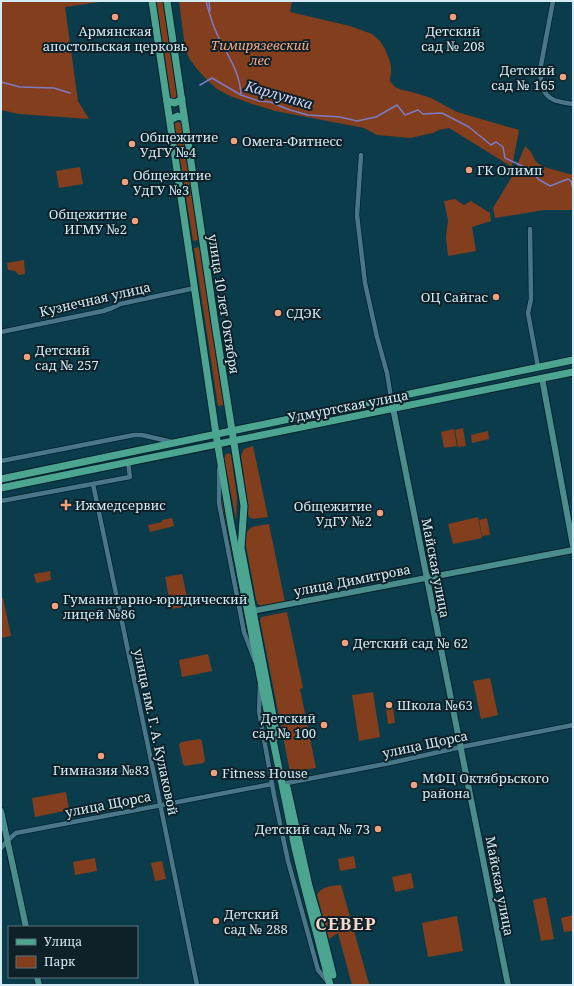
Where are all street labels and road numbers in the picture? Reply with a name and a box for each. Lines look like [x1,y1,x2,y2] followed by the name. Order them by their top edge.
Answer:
[204,233,244,375] street label: улица 10 лет Октября
[38,277,152,321] street label: Кузнечная улица
[286,386,410,426] street label: Удмуртская улица
[418,517,454,619] street label: Майская улица
[292,560,412,600] street label: улица Димитрова
[130,647,183,817] street label: улица им. Г. А. Кулаковой
[381,726,469,762] street label: улица Щорса
[64,787,152,821] street label: улица Щорса
[482,835,518,937] street label: Майская улица

